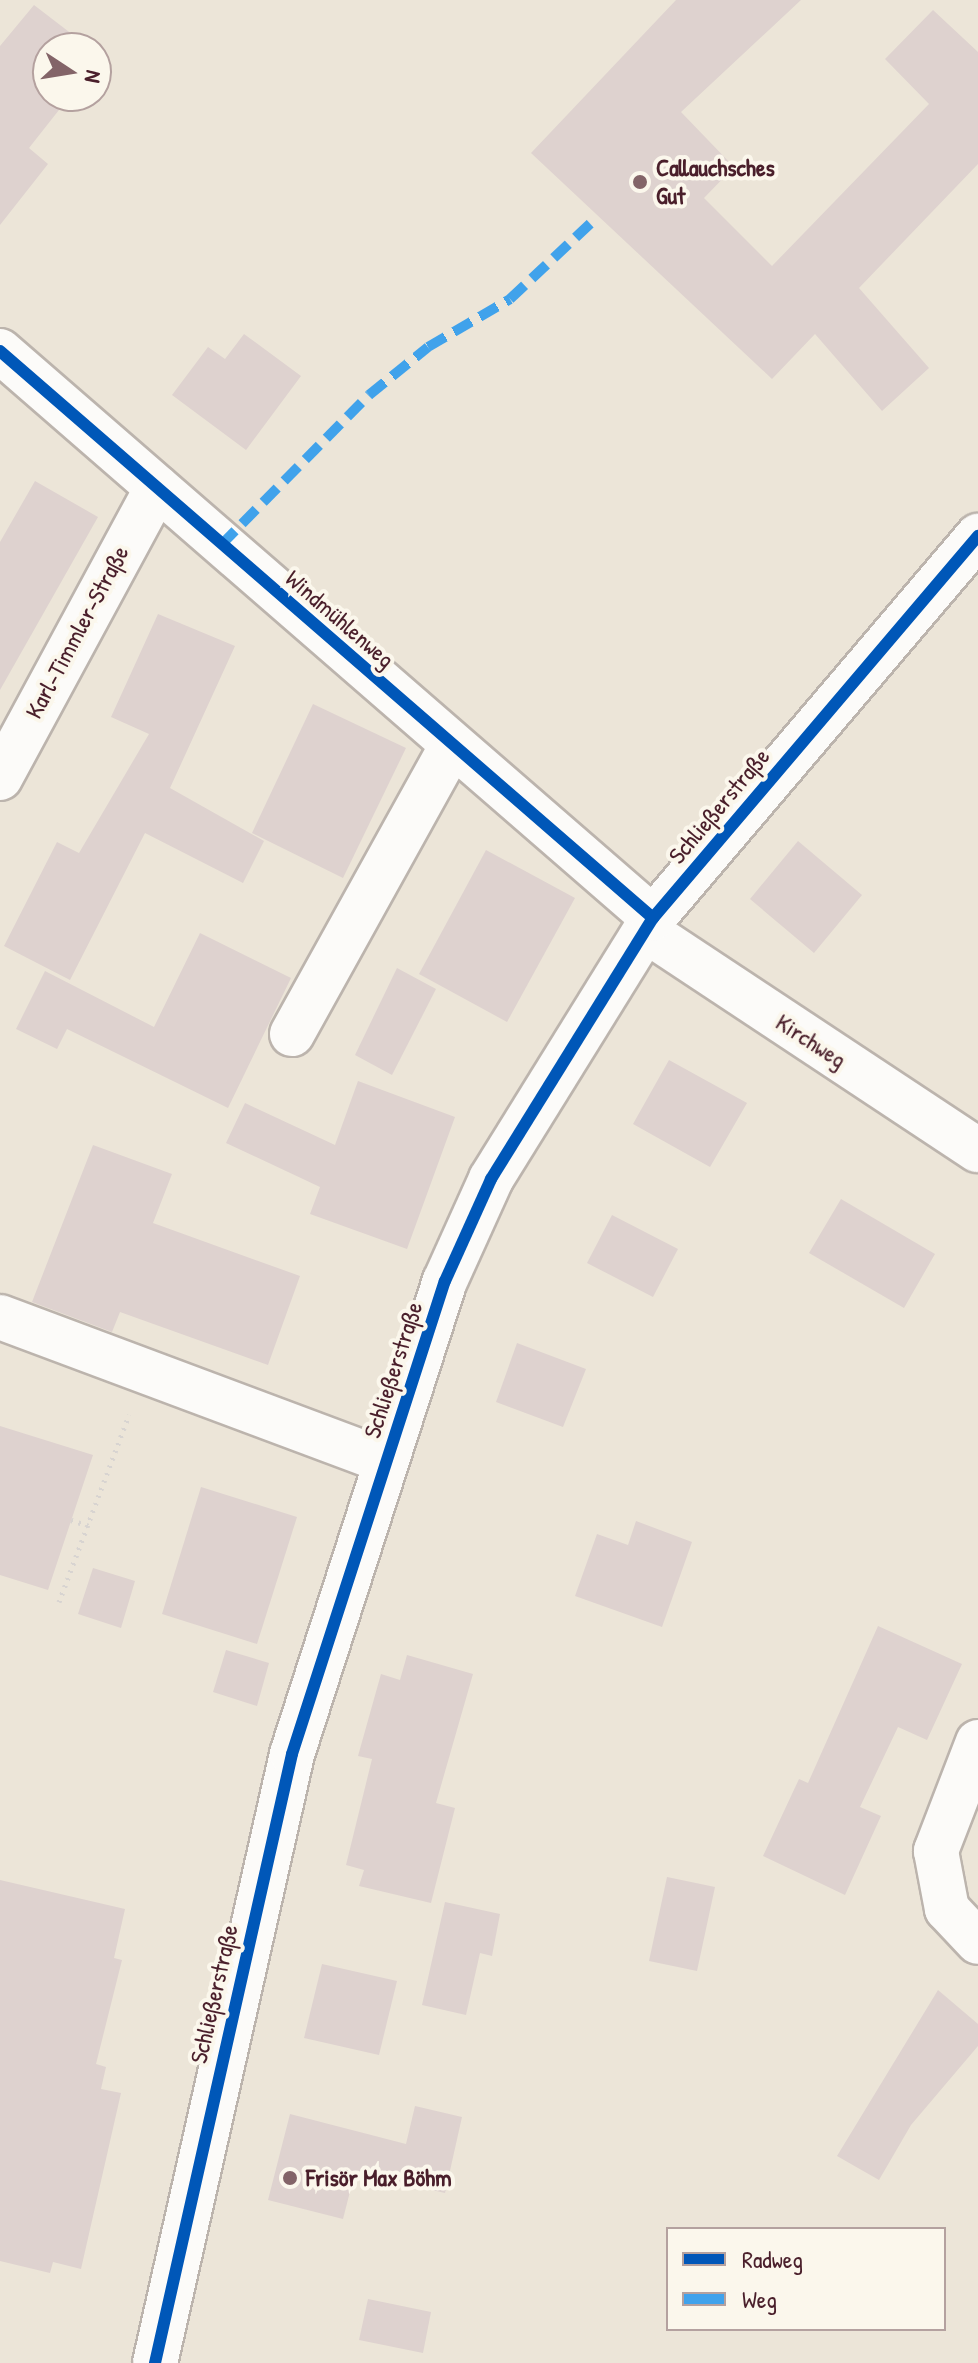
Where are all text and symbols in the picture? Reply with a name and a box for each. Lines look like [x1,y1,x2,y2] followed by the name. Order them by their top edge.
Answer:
[32,32,112,112] north arrow
[78,68,109,85] text: N
[656,154,775,210] place label: Callauchsches Gut
[631,173,649,191] marker: Callauchsches Gut
[19,541,135,723] street label: Karl-Timmler-Straße
[280,564,400,674] street label: Windmühlenweg
[662,743,776,869] street label: Schließerstraße
[770,1008,852,1074] street label: Kirchweg
[357,1298,429,1442] street label: Schließerstraße
[184,1922,244,2066] street label: Schließerstraße
[306,2164,451,2192] place label: Frisör Max Böhm
[281,2169,299,2187] marker: Frisör Max Böhm
[666,2227,946,2331] legend
[742,2243,803,2275] text: Radweg
[742,2283,777,2315] text: Weg

